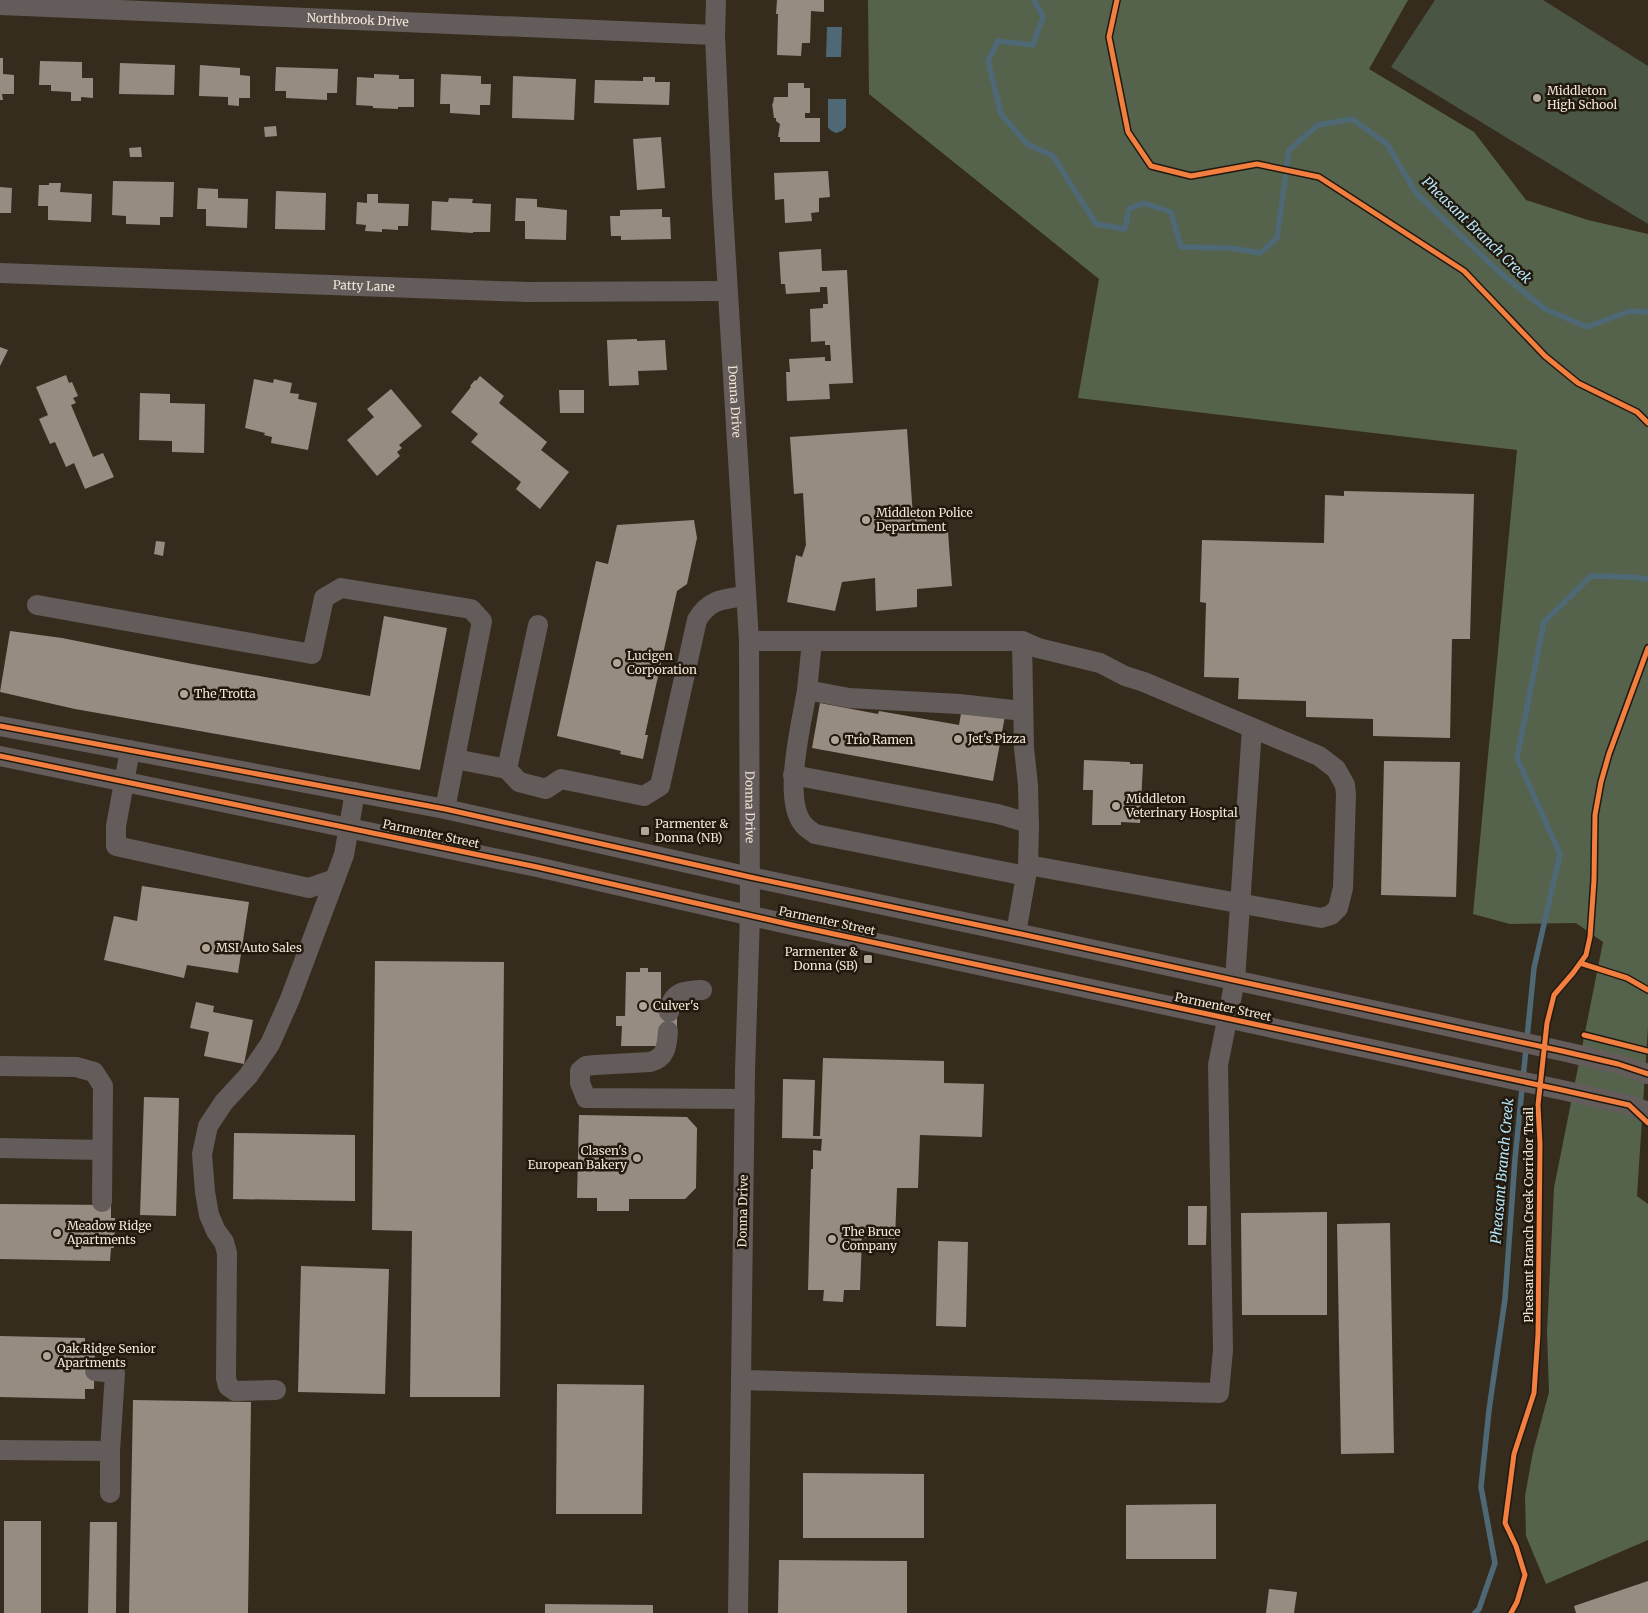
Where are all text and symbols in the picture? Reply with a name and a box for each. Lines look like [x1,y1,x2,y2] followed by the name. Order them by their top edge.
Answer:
[306,10,409,29] street label: Northbrook Drive
[1547,83,1618,112] place label: Middleton High School
[1531,92,1543,104] marker: Middleton High School
[1418,173,1536,287] water label: Pheasant Branch Creek
[333,277,395,294] street label: Patty Lane
[725,365,745,438] street label: Donna Drive
[876,505,973,534] place label: Middleton Police Department
[860,514,872,526] marker: Middleton Police Department
[627,648,697,677] place label: Lucigen Corporation
[611,657,623,669] marker: Lucigen Corporation
[194,686,256,701] place label: The Trotta
[178,688,190,700] marker: The Trotta
[967,731,1026,746] place label: Jet's Pizza
[845,732,913,747] place label: Trio Ramen
[952,733,964,745] marker: Jet's Pizza
[829,734,841,746] marker: Trio Ramen
[742,771,758,843] street label: Donna Drive
[1125,791,1238,820] place label: Middleton Veterinary Hospital
[1110,800,1122,812] marker: Middleton Veterinary Hospital
[381,816,481,851] street label: Parmenter Street
[655,816,728,845] place label: Parmenter & Donna (NB)
[639,825,651,837] marker: Parmenter & Donna (NB)
[777,903,877,938] street label: Parmenter Street
[216,940,302,955] place label: MSI Auto Sales
[200,942,212,954] marker: MSI Auto Sales
[785,944,858,973] place label: Parmenter & Donna (SB)
[862,953,874,965] marker: Parmenter & Donna (SB)
[1173,989,1273,1024] street label: Parmenter Street
[653,998,699,1013] place label: Culver's
[637,1000,649,1012] marker: Culver's
[1487,1097,1517,1245] water label: Pheasant Branch Creek
[1521,1107,1536,1323] street label: Pheasant Branch Creek Corridor Trail
[528,1143,627,1172] place label: Clasen's European Bakery
[631,1152,643,1164] marker: Clasen's European Bakery
[734,1175,751,1247] street label: Donna Drive
[66,1218,152,1247] place label: Meadow Ridge Apartments
[842,1224,901,1253] place label: The Bruce Company
[51,1227,63,1239] marker: Meadow Ridge Apartments
[826,1233,838,1245] marker: The Bruce Company
[56,1341,157,1370] place label: Oak Ridge Senior Apartments
[41,1350,53,1362] marker: Oak Ridge Senior Apartments

